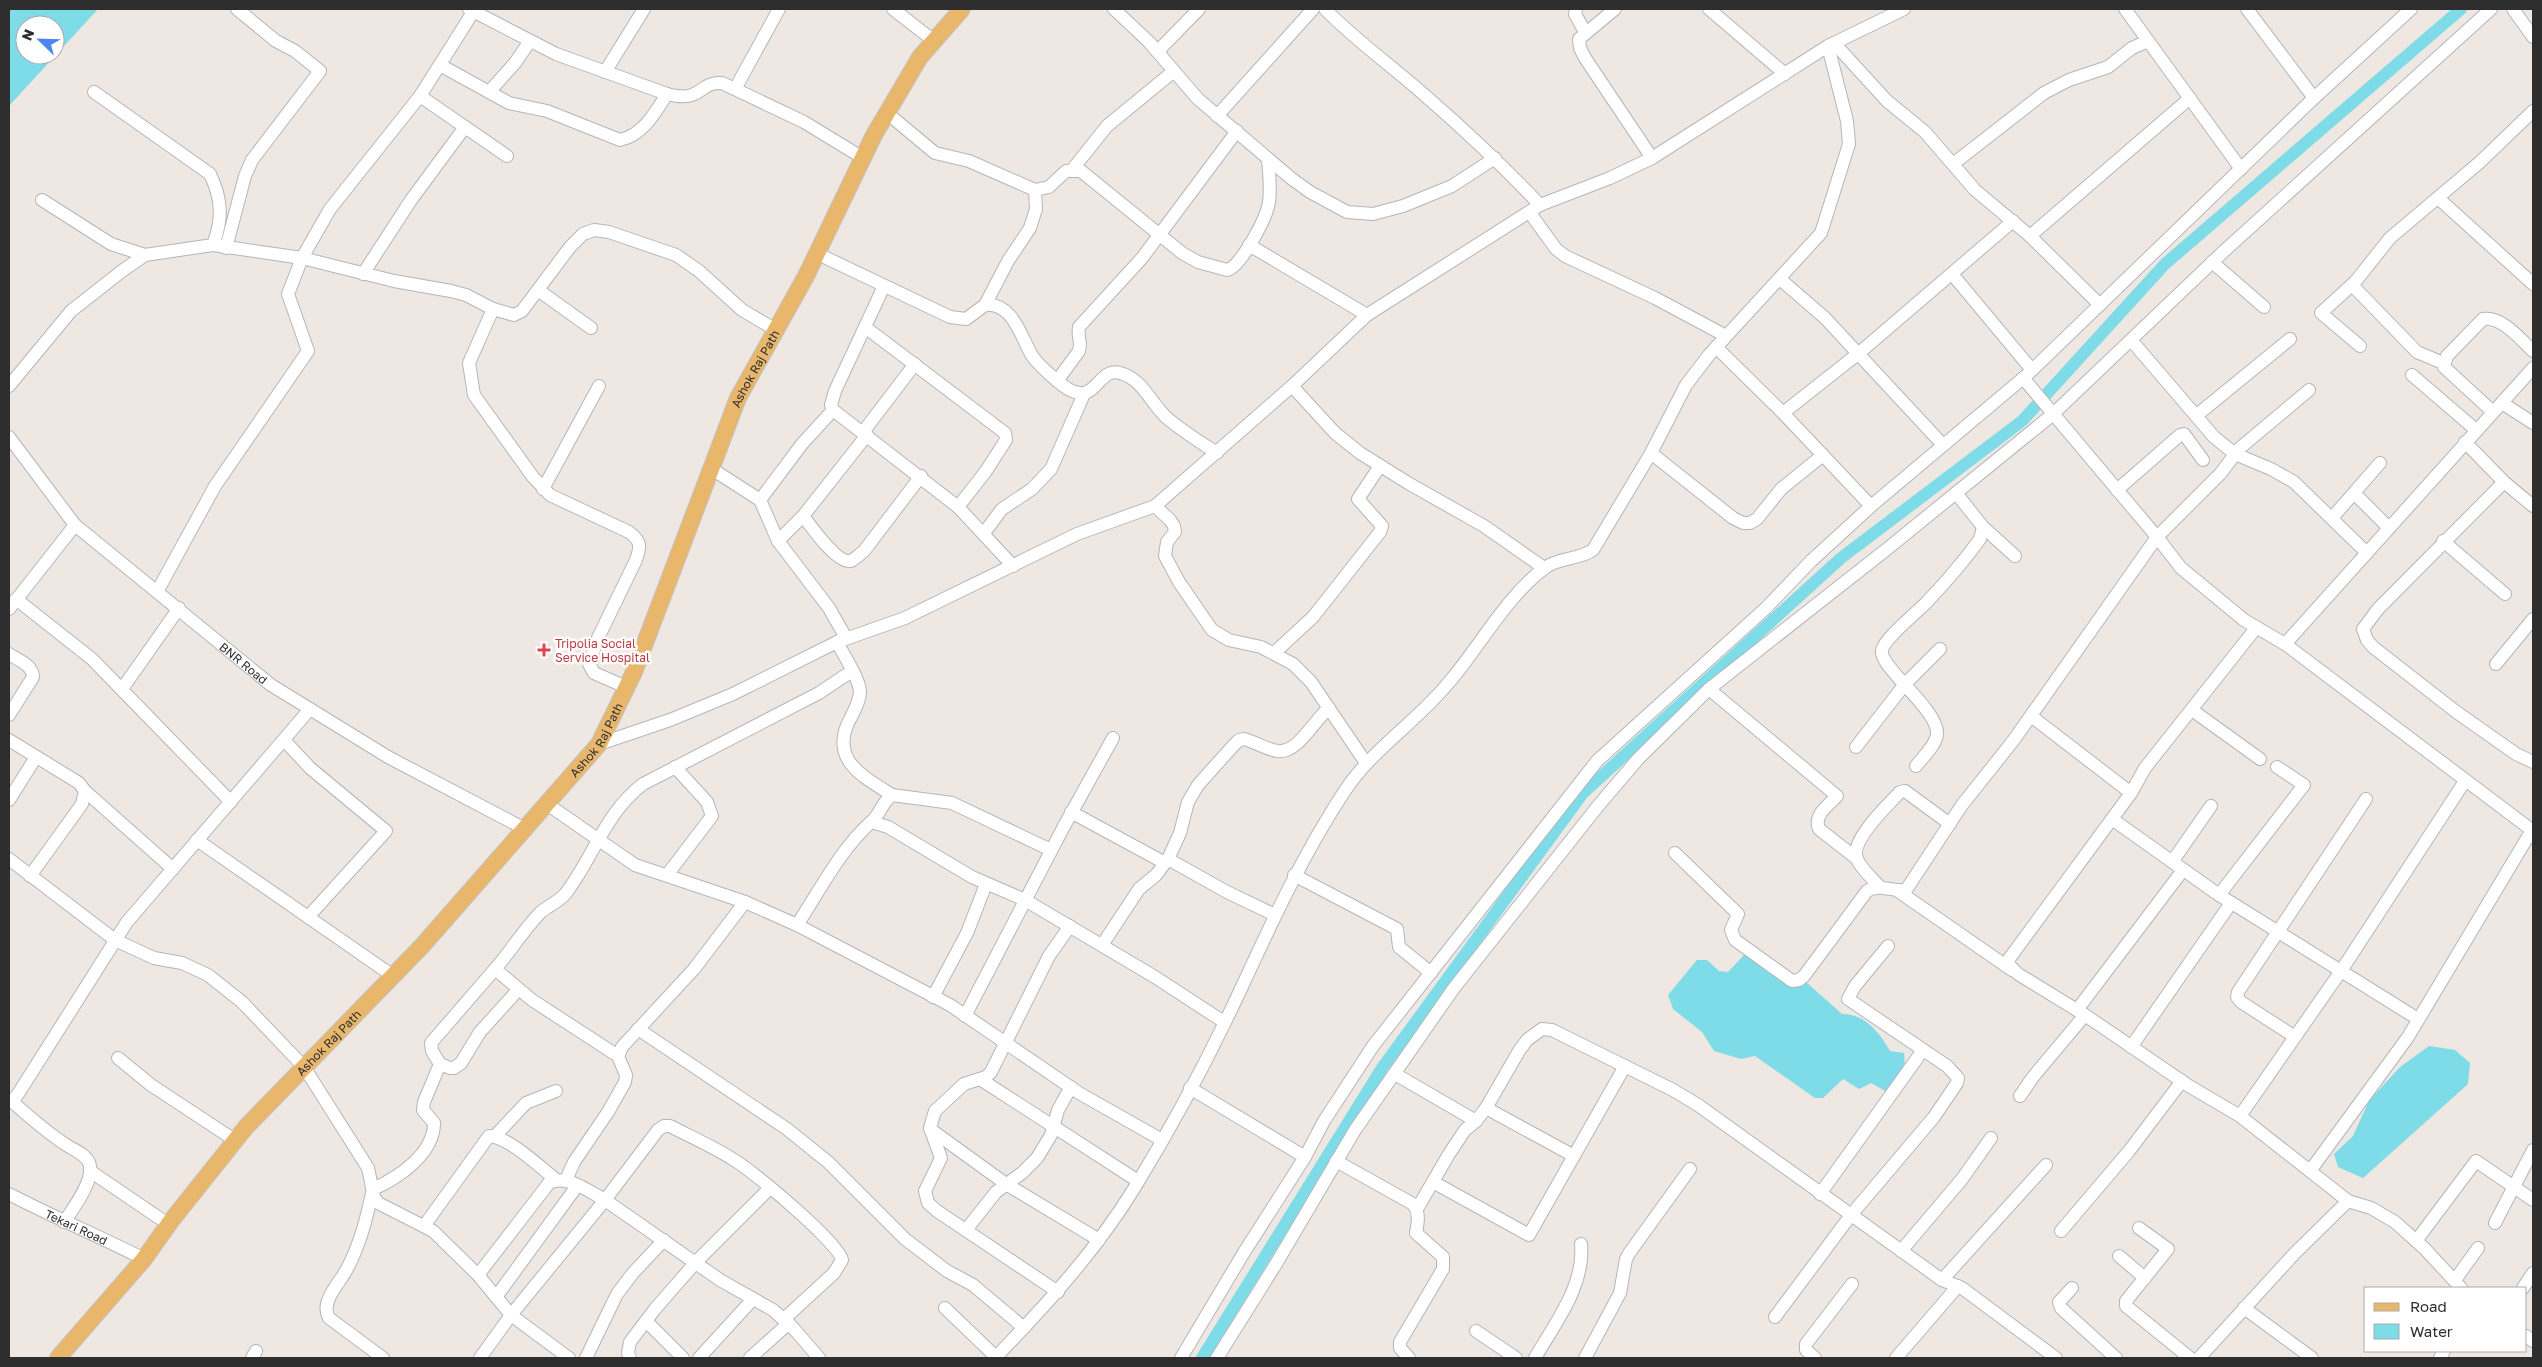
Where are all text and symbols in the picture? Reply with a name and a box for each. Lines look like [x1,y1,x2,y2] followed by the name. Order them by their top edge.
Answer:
[15,15,65,65] north arrow
[18,27,37,43] text: N
[728,327,782,409] street label: Ashok Raj Path
[555,636,650,665] place label: Tripolia Social Service Hospital
[217,639,271,687] street label: BNR Road
[537,643,551,657] marker: Tripolia Social Service Hospital
[566,700,625,780] street label: Ashok Raj Path
[293,1006,364,1079] street label: Ashok Raj Path
[43,1206,110,1248] street label: Tekari Road
[2364,1287,2527,1352] legend
[2410,1297,2447,1315] text: Road
[2410,1322,2453,1340] text: Water

